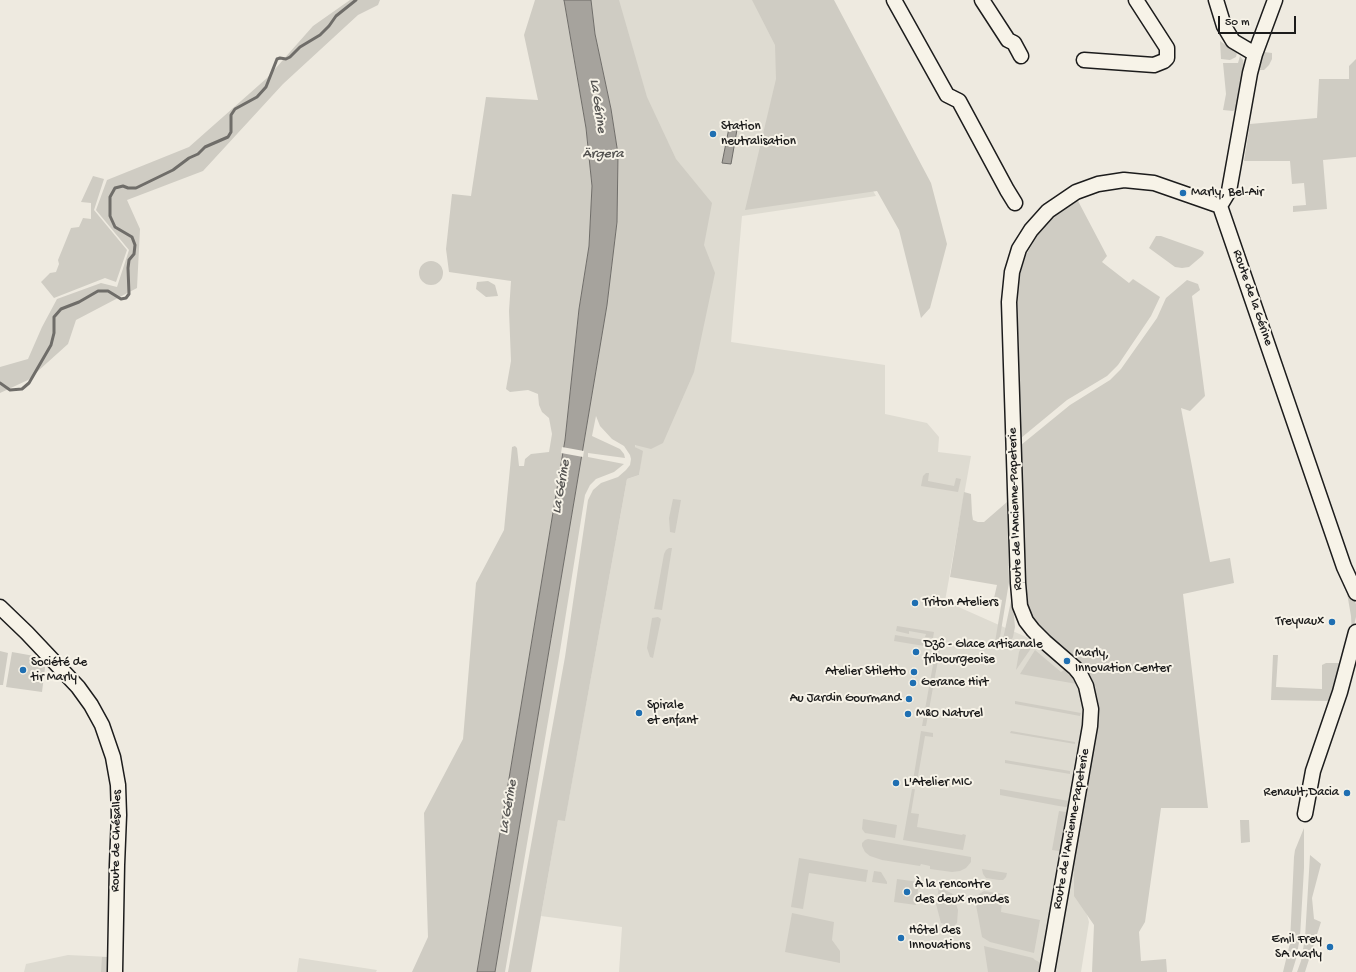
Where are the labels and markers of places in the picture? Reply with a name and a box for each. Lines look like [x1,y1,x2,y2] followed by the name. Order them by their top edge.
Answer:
[721,119,796,150] place label: Station neutralisation
[708,129,718,139] marker: Station neutralisation
[1191,185,1264,201] place label: Marly, Bel-Air
[1178,188,1188,198] marker: Marly, Bel-Air
[923,595,998,611] place label: Triton Ateliers
[910,598,920,608] marker: Triton Ateliers
[1275,614,1324,630] place label: Treyvaux
[1327,617,1337,627] marker: Treyvaux
[924,637,1043,668] place label: Dzô - Glace artisanale fribourgeoise
[1075,646,1171,677] place label: Marly, Innovation Center
[911,647,921,657] marker: Dzô - Glace artisanale fribourgeoise
[31,655,87,686] place label: Société de tir Marly
[1062,656,1072,666] marker: Marly, Innovation Center
[825,664,906,680] place label: Atelier Stiletto
[18,665,28,675] marker: Société de tir Marly
[909,667,919,677] marker: Atelier Stiletto
[921,675,988,691] place label: Gerance Hirt
[908,678,918,688] marker: Gerance Hirt
[790,691,901,707] place label: Au Jardin Gourmand
[904,694,914,704] marker: Au Jardin Gourmand
[647,698,698,729] place label: Spirale et enfant
[916,706,983,722] place label: M&O Naturel
[634,708,644,718] marker: Spirale et enfant
[903,709,913,719] marker: M&O Naturel
[904,775,971,791] place label: L'Atelier MIC
[891,778,901,788] marker: L'Atelier MIC
[1264,785,1339,801] place label: Renault;Dacia
[1342,788,1352,798] marker: Renault;Dacia
[915,877,1009,908] place label: À la rencontre des deux mondes
[902,887,912,897] marker: À la rencontre des deux mondes
[909,923,970,954] place label: Hôtel des Innovations
[1272,932,1322,963] place label: Emil Frey SA Marly
[896,933,906,943] marker: Hôtel des Innovations
[1325,942,1335,952] marker: Emil Frey SA Marly

